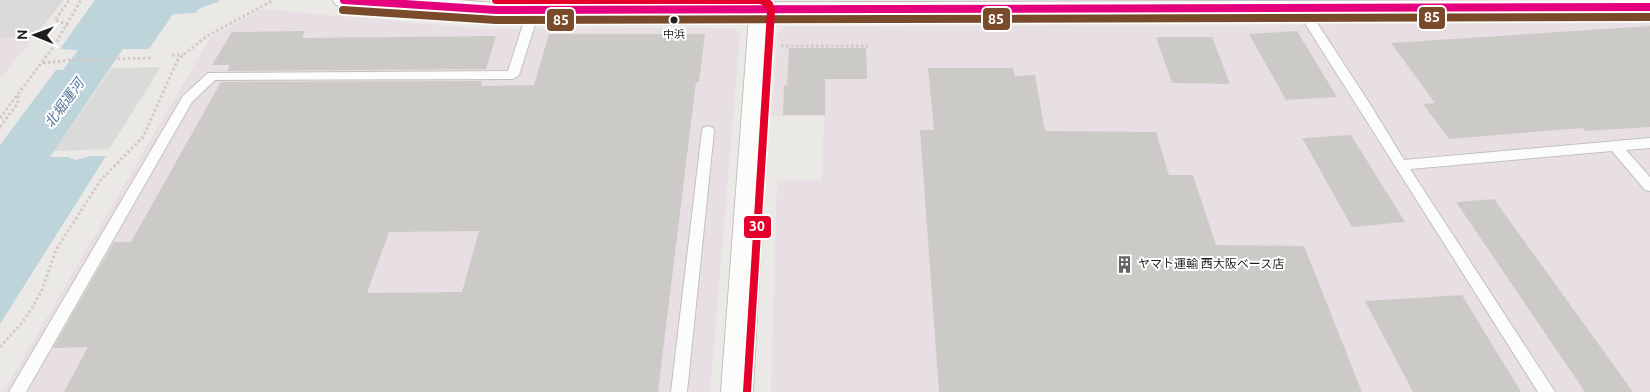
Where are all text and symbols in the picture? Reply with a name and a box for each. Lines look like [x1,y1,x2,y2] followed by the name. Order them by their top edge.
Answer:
[1418,6,1446,30] line badge: 85
[982,7,1011,31] line badge: 85
[546,8,575,32] line badge: 85
[1424,9,1440,25] text: 85
[10,10,60,60] north arrow
[988,11,1004,27] text: 85
[553,12,569,28] text: 85
[669,15,679,25] marker: 中浜
[663,28,685,40] place label: 中浜
[14,29,30,40] text: N
[41,73,89,130] water label: 北堀運河
[743,215,772,239] line badge: 30
[749,218,765,234] text: 30
[1114,254,1134,274] building icon: ヤマト運輸 西大阪ベース店
[1138,257,1284,270] place label: ヤマト運輸 西大阪ベース店

